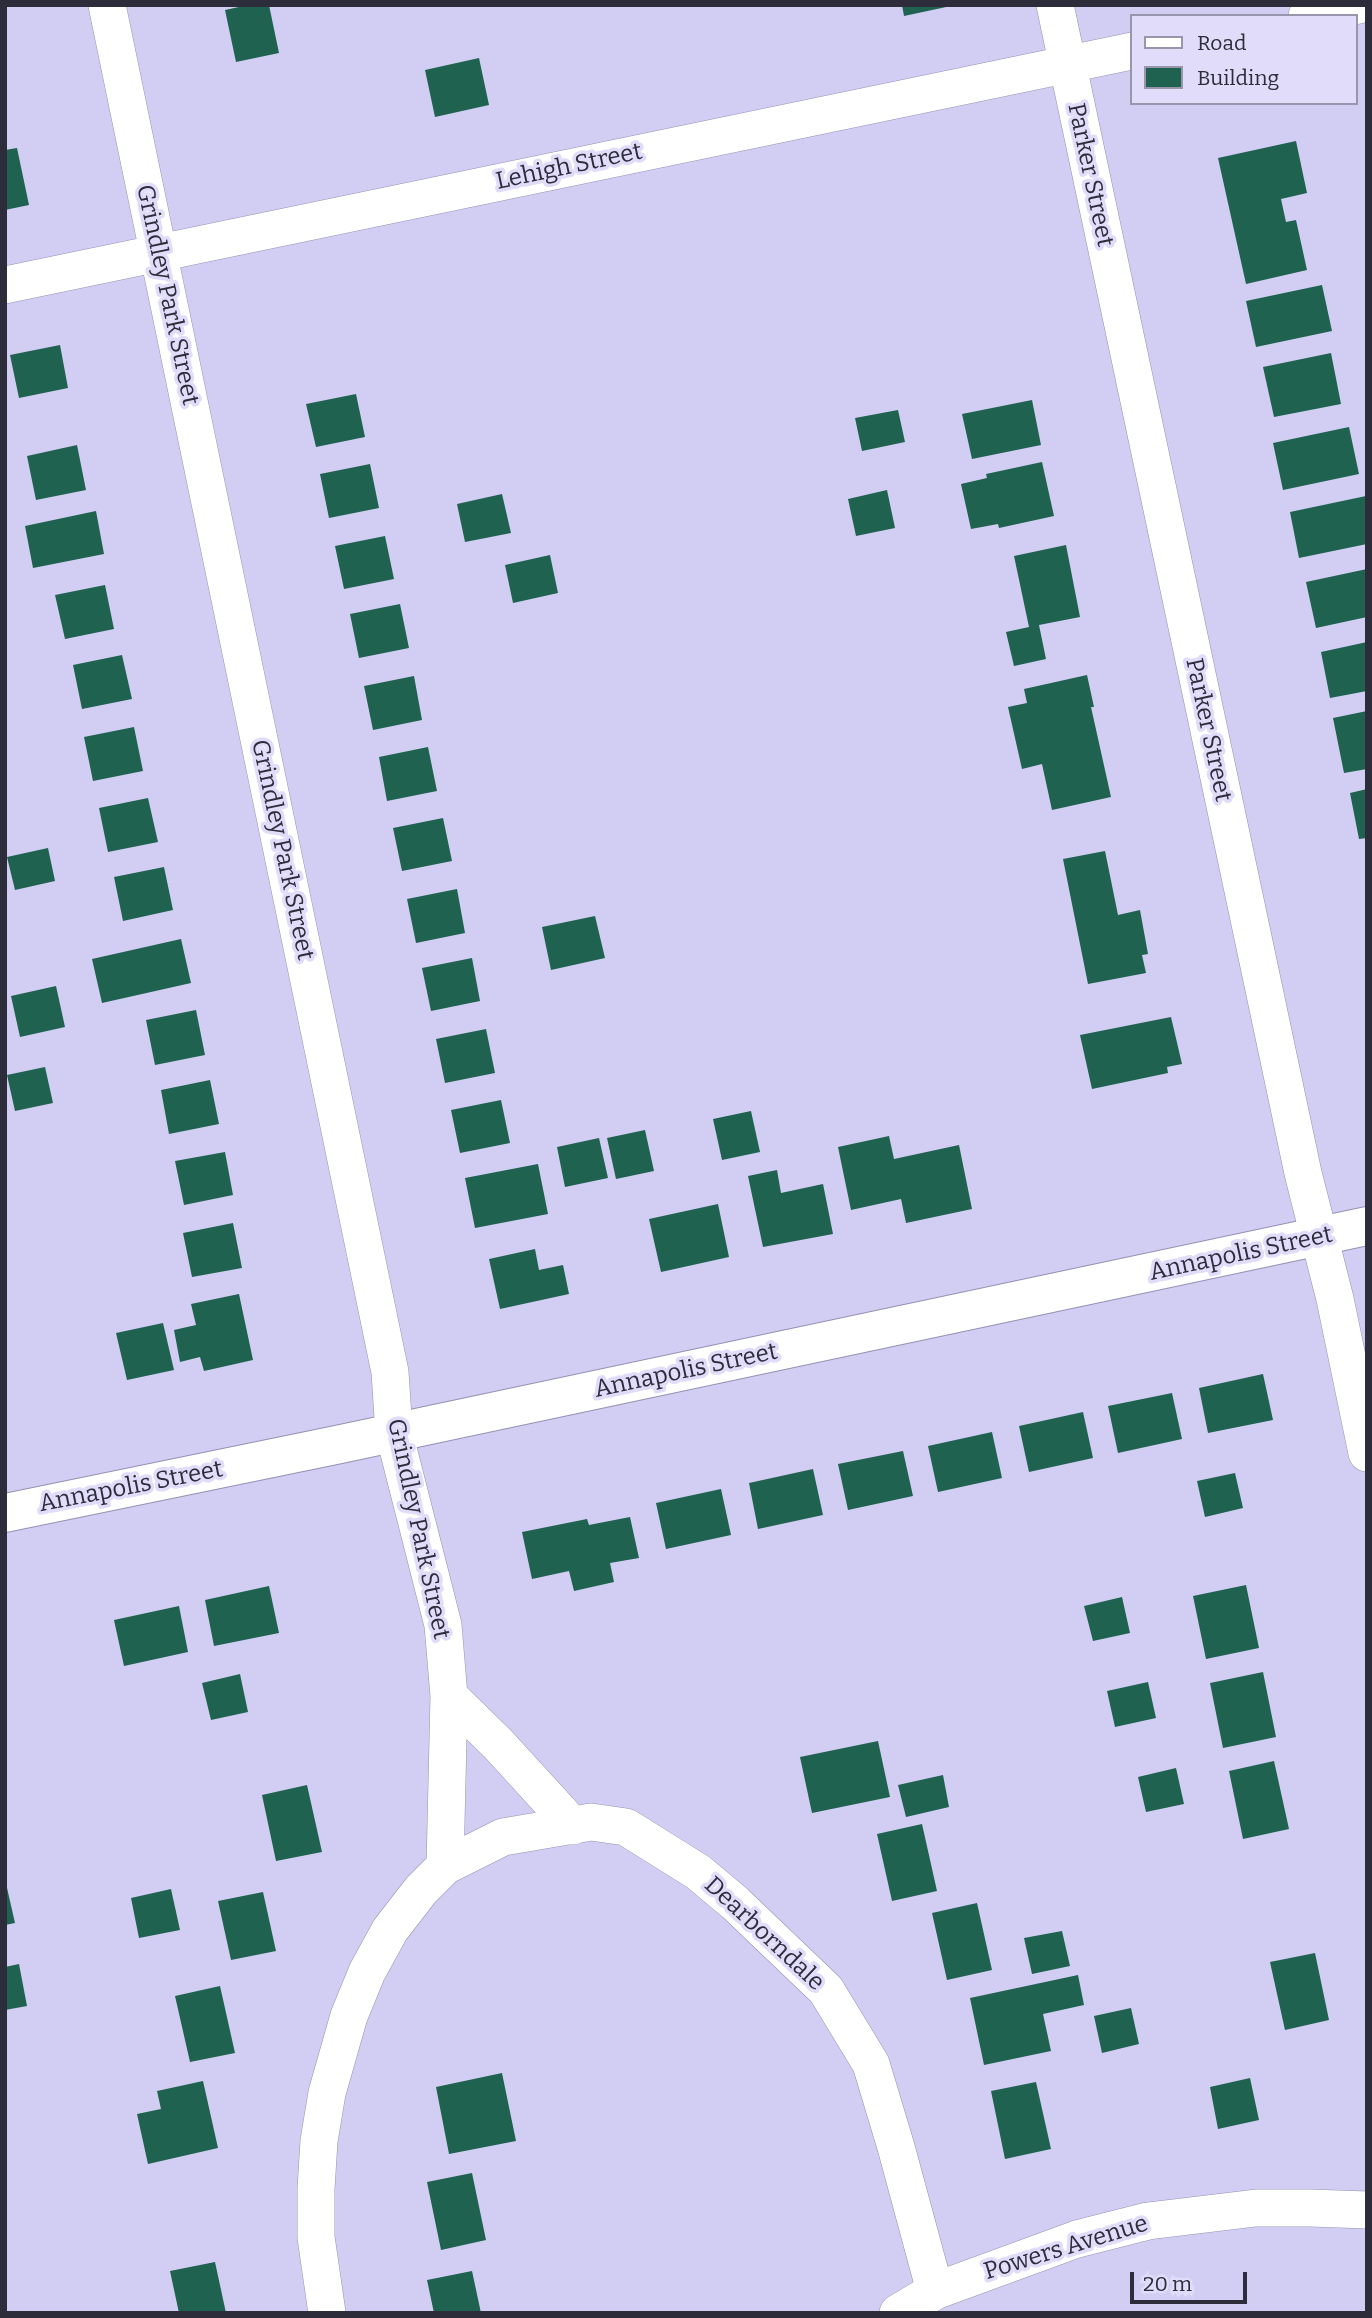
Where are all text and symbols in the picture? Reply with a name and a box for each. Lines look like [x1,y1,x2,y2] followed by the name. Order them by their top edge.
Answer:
[1130,14,1358,105] legend
[1197,30,1246,56] text: Road
[1197,65,1279,91] text: Building
[1061,101,1119,249] street label: Parker Street
[493,137,645,197] street label: Lehigh Street
[130,182,204,408] street label: Grindley Park Street
[1179,656,1237,804] street label: Parker Street
[245,737,319,963] street label: Grindley Park Street
[1147,1221,1335,1287] street label: Annapolis Street
[592,1338,780,1404] street label: Annapolis Street
[381,1416,455,1642] street label: Grindley Park Street
[37,1455,225,1519] street label: Annapolis Street
[698,1871,830,1997] street label: Dearborndale
[980,2209,1152,2287] street label: Powers Avenue
[1134,2258,1251,2302] scale bar
[1143,2271,1192,2297] text: 20 m

